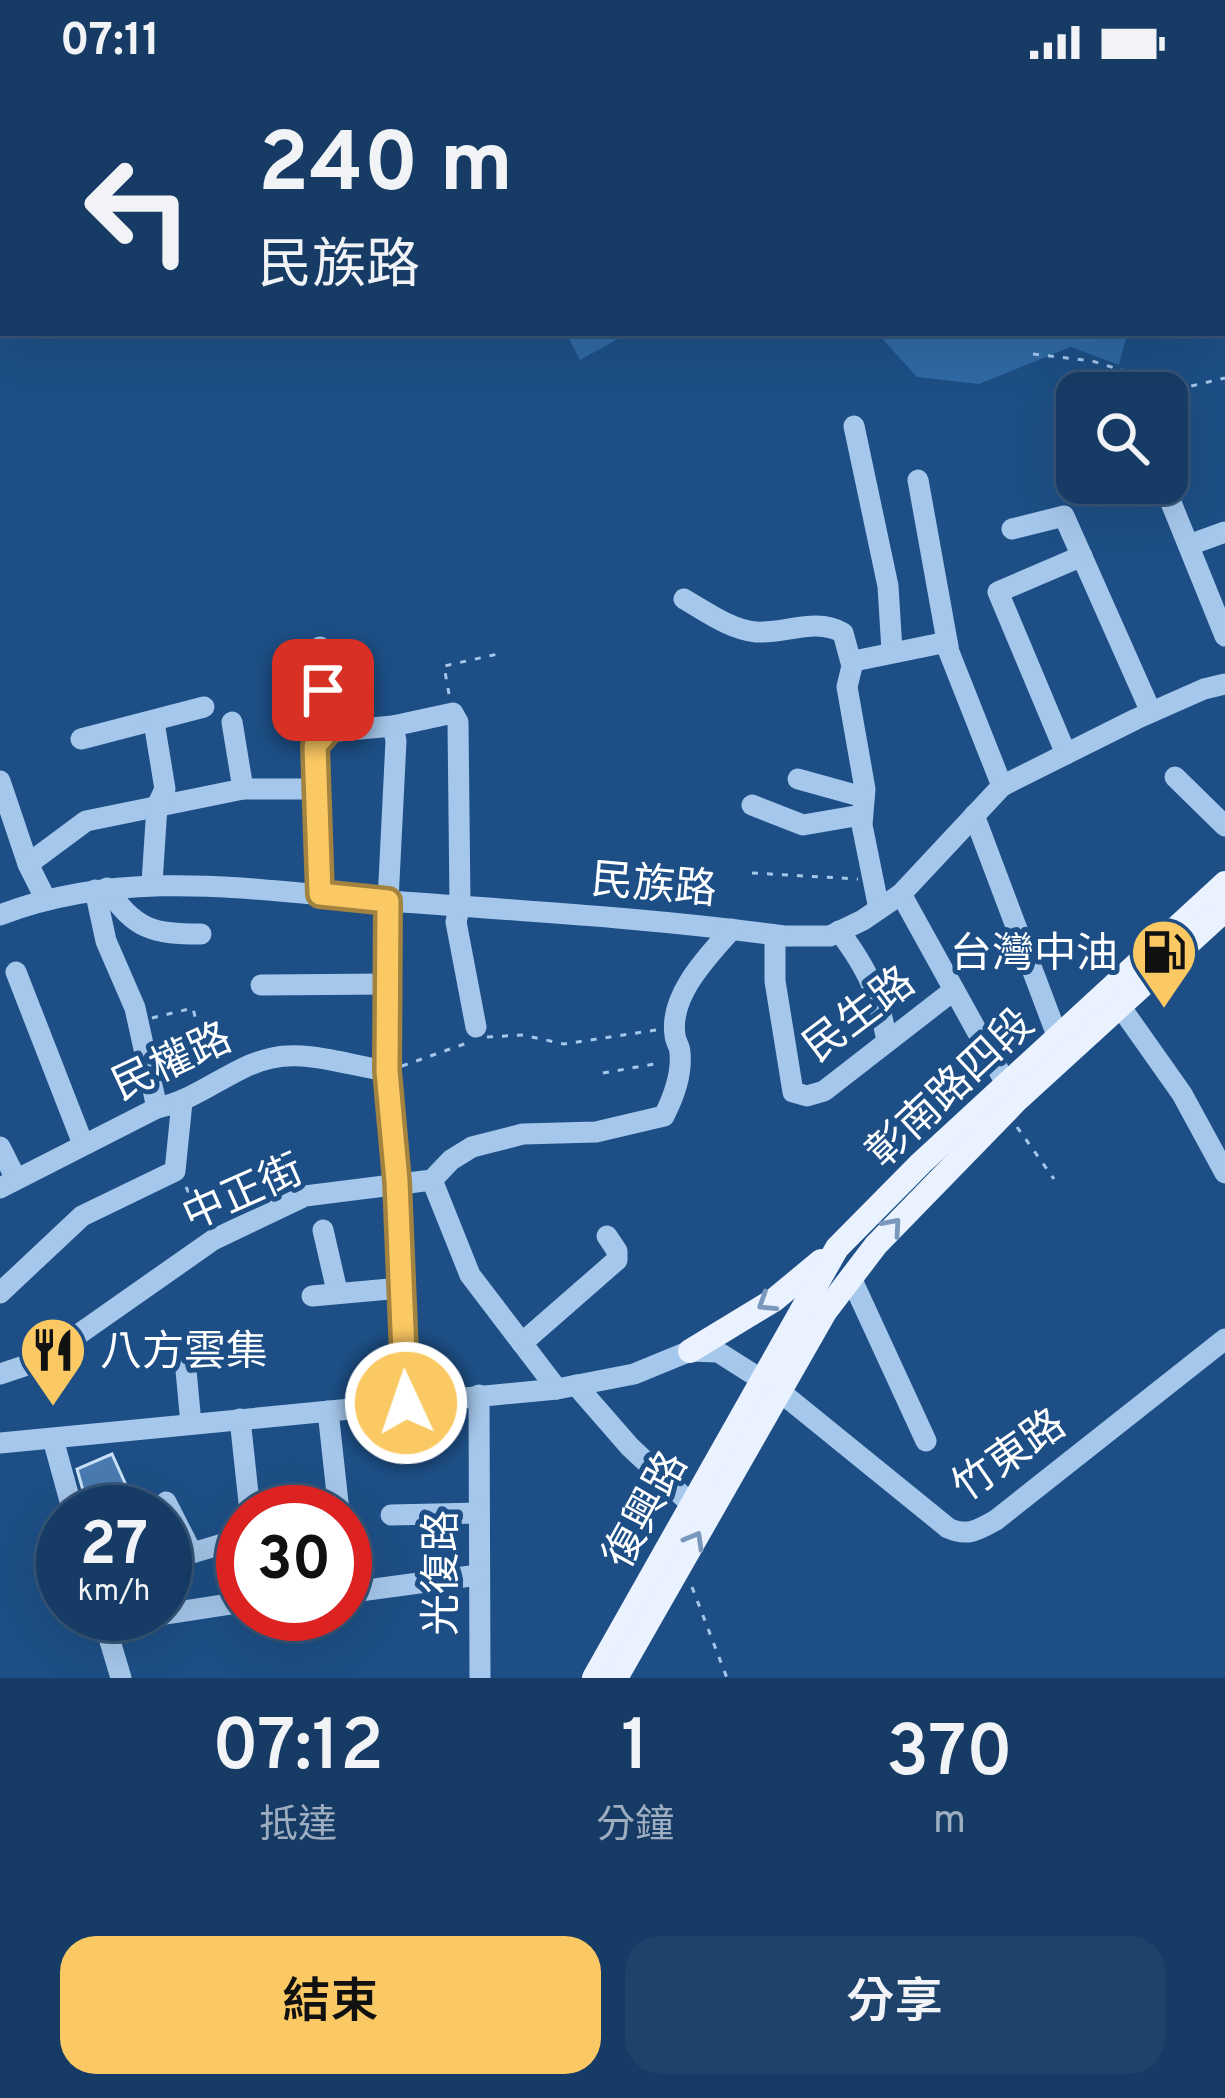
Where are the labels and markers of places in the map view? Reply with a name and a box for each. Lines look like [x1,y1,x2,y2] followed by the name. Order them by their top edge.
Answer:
[272,639,374,741] pin
[1129,917,1199,1011] fuel station icon: 台灣中油
[950,930,1118,983] place label: 台灣中油
[18,1315,88,1409] restaurant icon: 八方雲集
[100,1328,268,1381] place label: 八方雲集

